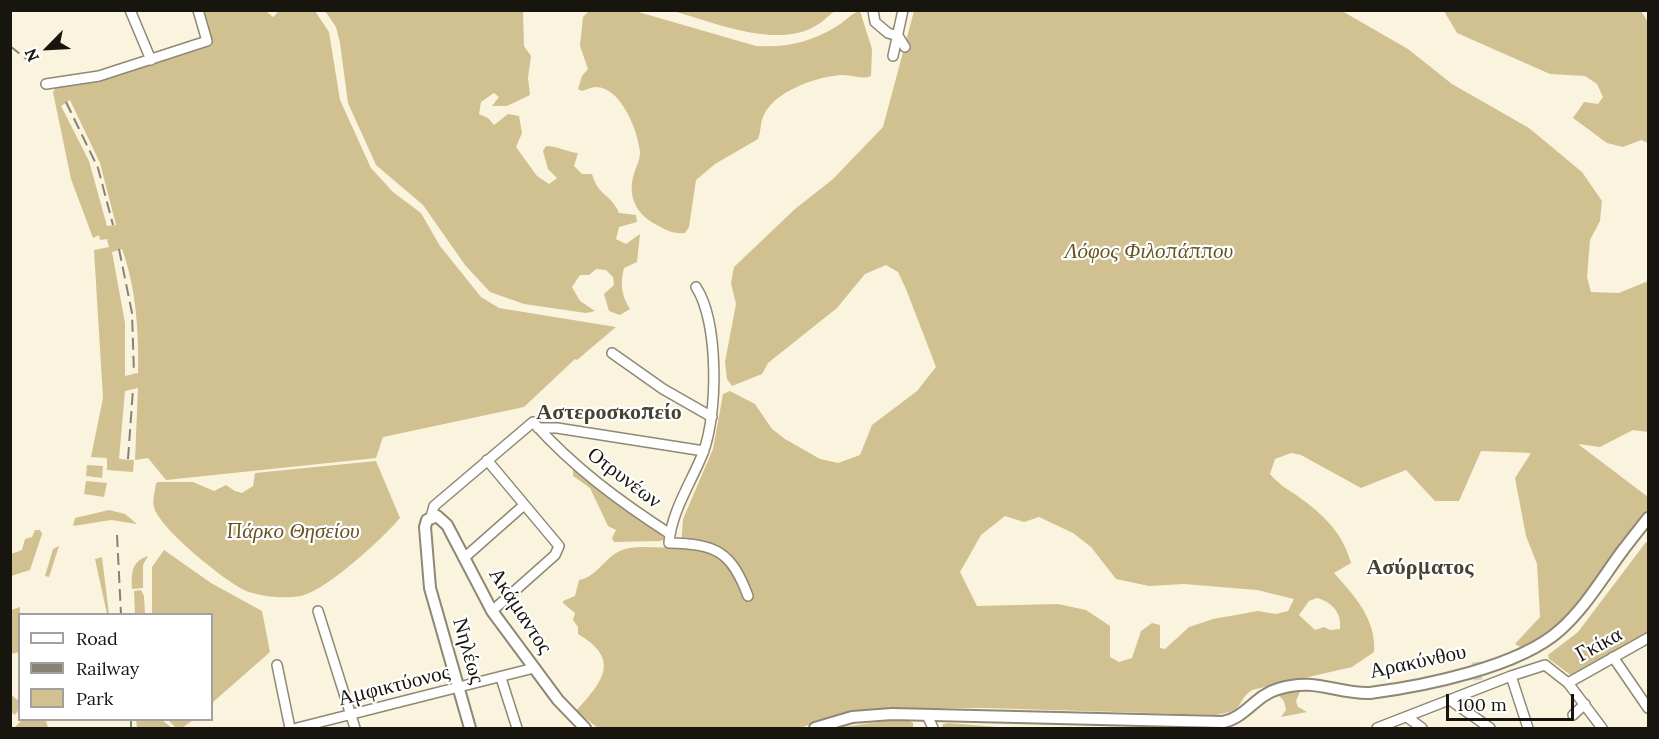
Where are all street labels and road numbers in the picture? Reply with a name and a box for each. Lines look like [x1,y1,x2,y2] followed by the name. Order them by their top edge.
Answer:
[582,442,666,514] street label: Οτρυνέων
[483,563,557,659] street label: Ακάμαντος
[447,615,489,687] street label: Νηλέως
[1571,622,1627,668] street label: Γκίκα
[1367,639,1469,685] street label: Αρακύνθου
[336,660,452,712] street label: Αμφικτύονος

